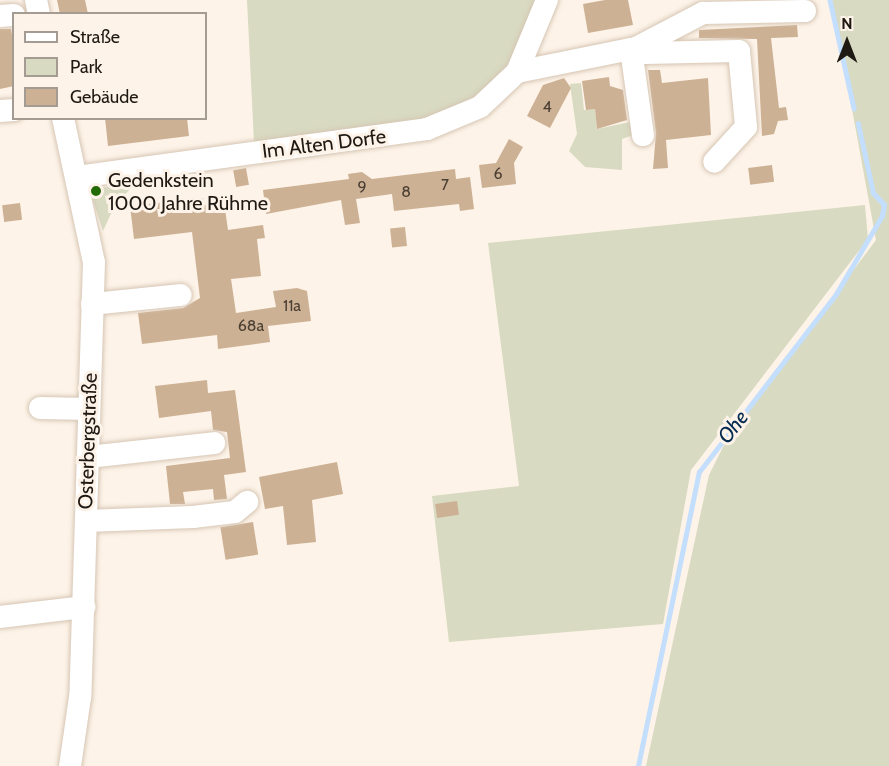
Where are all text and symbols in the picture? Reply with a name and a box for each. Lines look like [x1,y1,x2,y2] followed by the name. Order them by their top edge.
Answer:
[12,12,207,120] legend
[817,12,877,72] north arrow
[841,14,853,33] text: N
[70,26,120,48] text: Straße
[70,56,102,78] text: Park
[70,86,139,108] text: Gebäude
[542,97,552,117] house number: 4
[261,124,387,164] street label: Im Alten Dorfe
[493,164,503,184] house number: 6
[108,168,268,215] place label: Gedenkstein 1000 Jahre Rühme
[441,175,449,195] house number: 7
[357,177,367,197] house number: 9
[401,182,411,202] house number: 8
[89,184,103,198] marker: Gedenkstein 1000 Jahre Rühme
[283,296,301,316] house number: 11a
[238,316,264,336] house number: 68a
[74,372,102,510] street label: Osterbergstraße
[712,405,754,449] water label: Ohe

